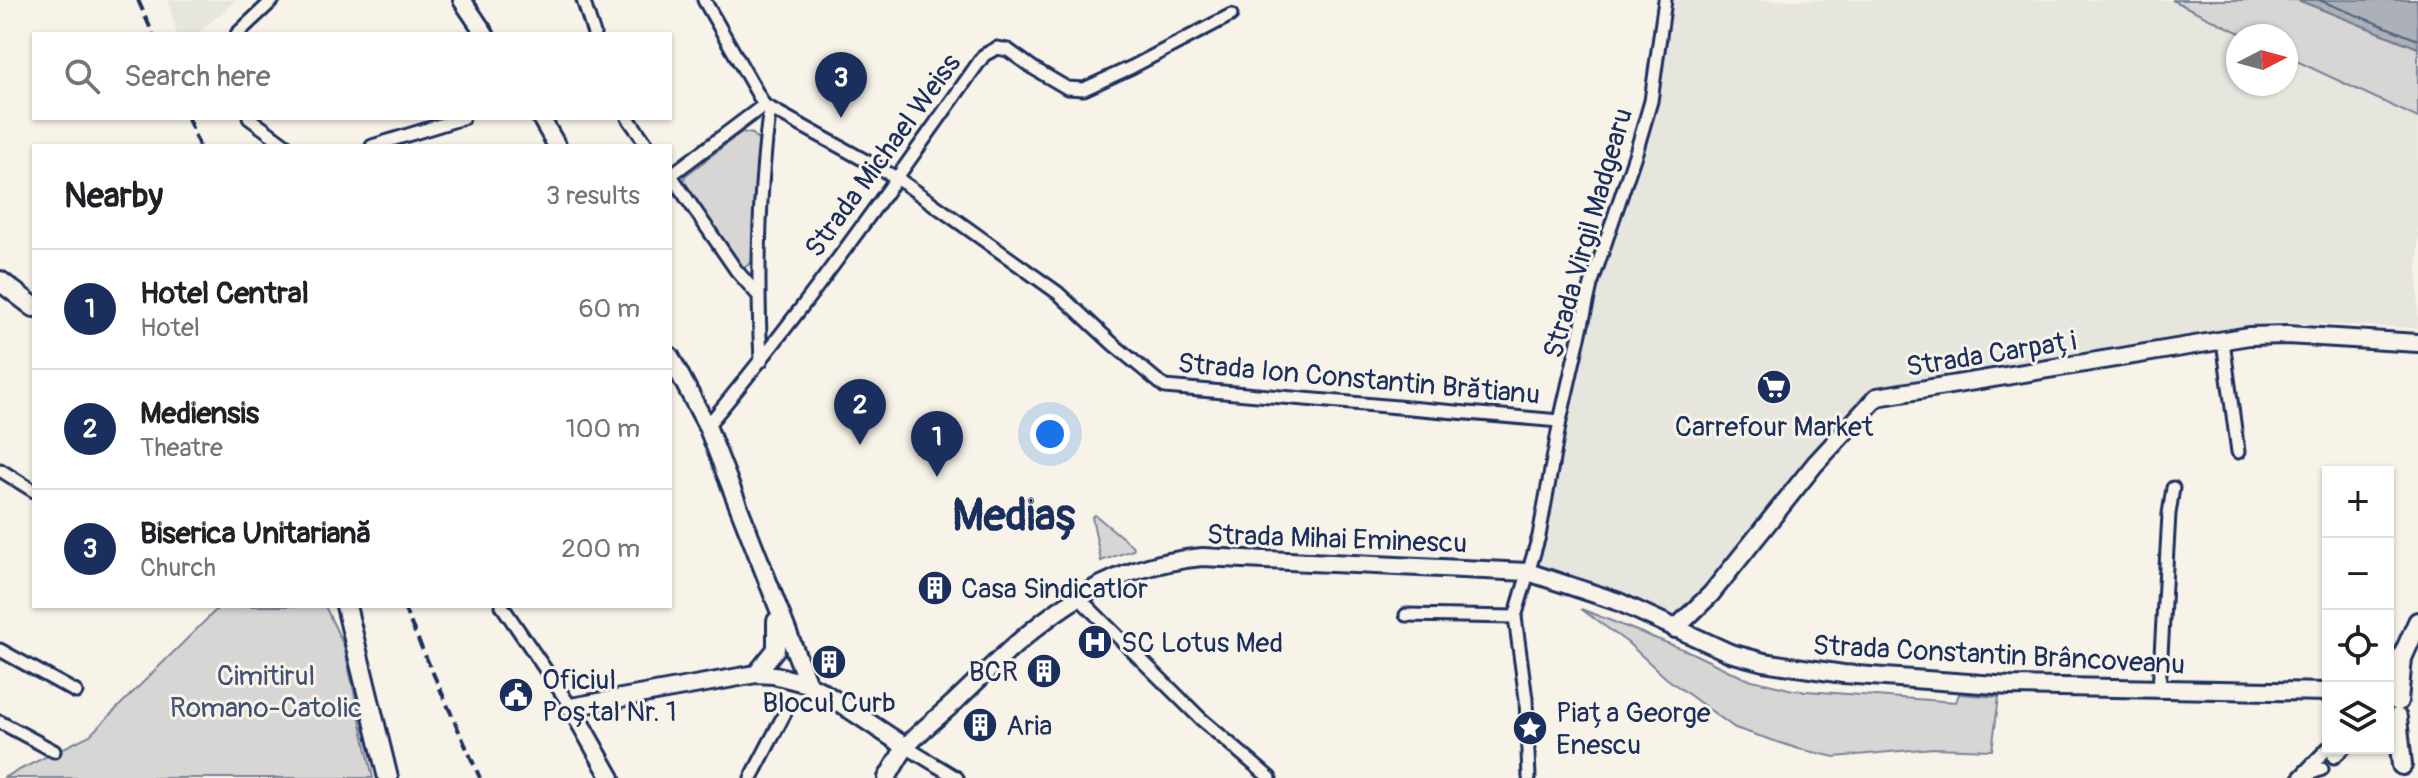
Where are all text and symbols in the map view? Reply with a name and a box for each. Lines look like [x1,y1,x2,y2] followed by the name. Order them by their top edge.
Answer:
[2226,24,2298,96] north arrow
[32,32,672,120] search box
[798,47,969,265] street label: Strada Michael Weiss
[815,52,867,118] pin: 3
[60,54,104,98] icon: search
[124,58,271,95] text: Search here
[1536,104,1641,363] street label: Strada Virgil Madgearu
[64,175,163,218] text: Nearby
[546,180,640,212] text: 3 results
[140,275,309,312] text: Hotel Central
[85,293,95,325] text: 1
[578,293,640,325] text: 60 m
[140,312,200,344] text: Hotel
[1904,324,2079,385] street label: Strada Carpați
[1176,346,1541,413] street label: Strada Ion Constantin Brătianu
[1755,368,1793,406] supermarket icon: Carrefour Market
[834,379,886,445] pin: 2
[140,395,259,432] text: Mediensis
[1675,410,1874,445] place label: Carrefour Market
[911,411,963,477] pin: 1
[83,413,97,445] text: 2
[566,413,640,445] text: 100 m
[1030,414,1070,454] your location
[140,432,223,464] text: Theatre
[2322,466,2394,754] map controls
[2322,466,2394,538] button: +
[952,489,1082,544] district label: Mediaș
[140,515,372,552] text: Biserica Unitariană
[1206,517,1468,562] street label: Strada Mihai Eminescu
[83,533,97,565] text: 3
[561,533,640,565] text: 200 m
[2322,538,2394,610] button: −
[140,552,216,584] text: Church
[916,569,954,607] building icon: Casa Sindicatlor
[961,572,1148,607] place label: Casa Sindicatlor
[2322,610,2394,682] button: locate
[1076,623,1114,661] hospital icon: SC Lotus Med
[1121,626,1283,661] place label: SC Lotus Med
[1812,628,2186,683] street label: Strada Constantin Brâncoveanu
[810,643,848,681] building icon: Blocul Curb
[1025,652,1063,690] building icon: BCR
[969,655,1018,690] place label: BCR
[170,659,362,726] park label: Cimitirul Romano-Catolic
[542,663,677,730] place label: Oficiul Poștal Nr. 1
[497,676,535,714] public building icon: Oficiul Poștal Nr. 1
[2322,682,2394,754] button: layers
[762,686,896,721] place label: Blocul Curb
[1556,696,1711,763] place label: Piața George Enescu
[961,706,999,744] building icon: Aria
[1006,709,1052,744] place label: Aria
[1511,709,1549,747] place icon: Piața George Enescu

